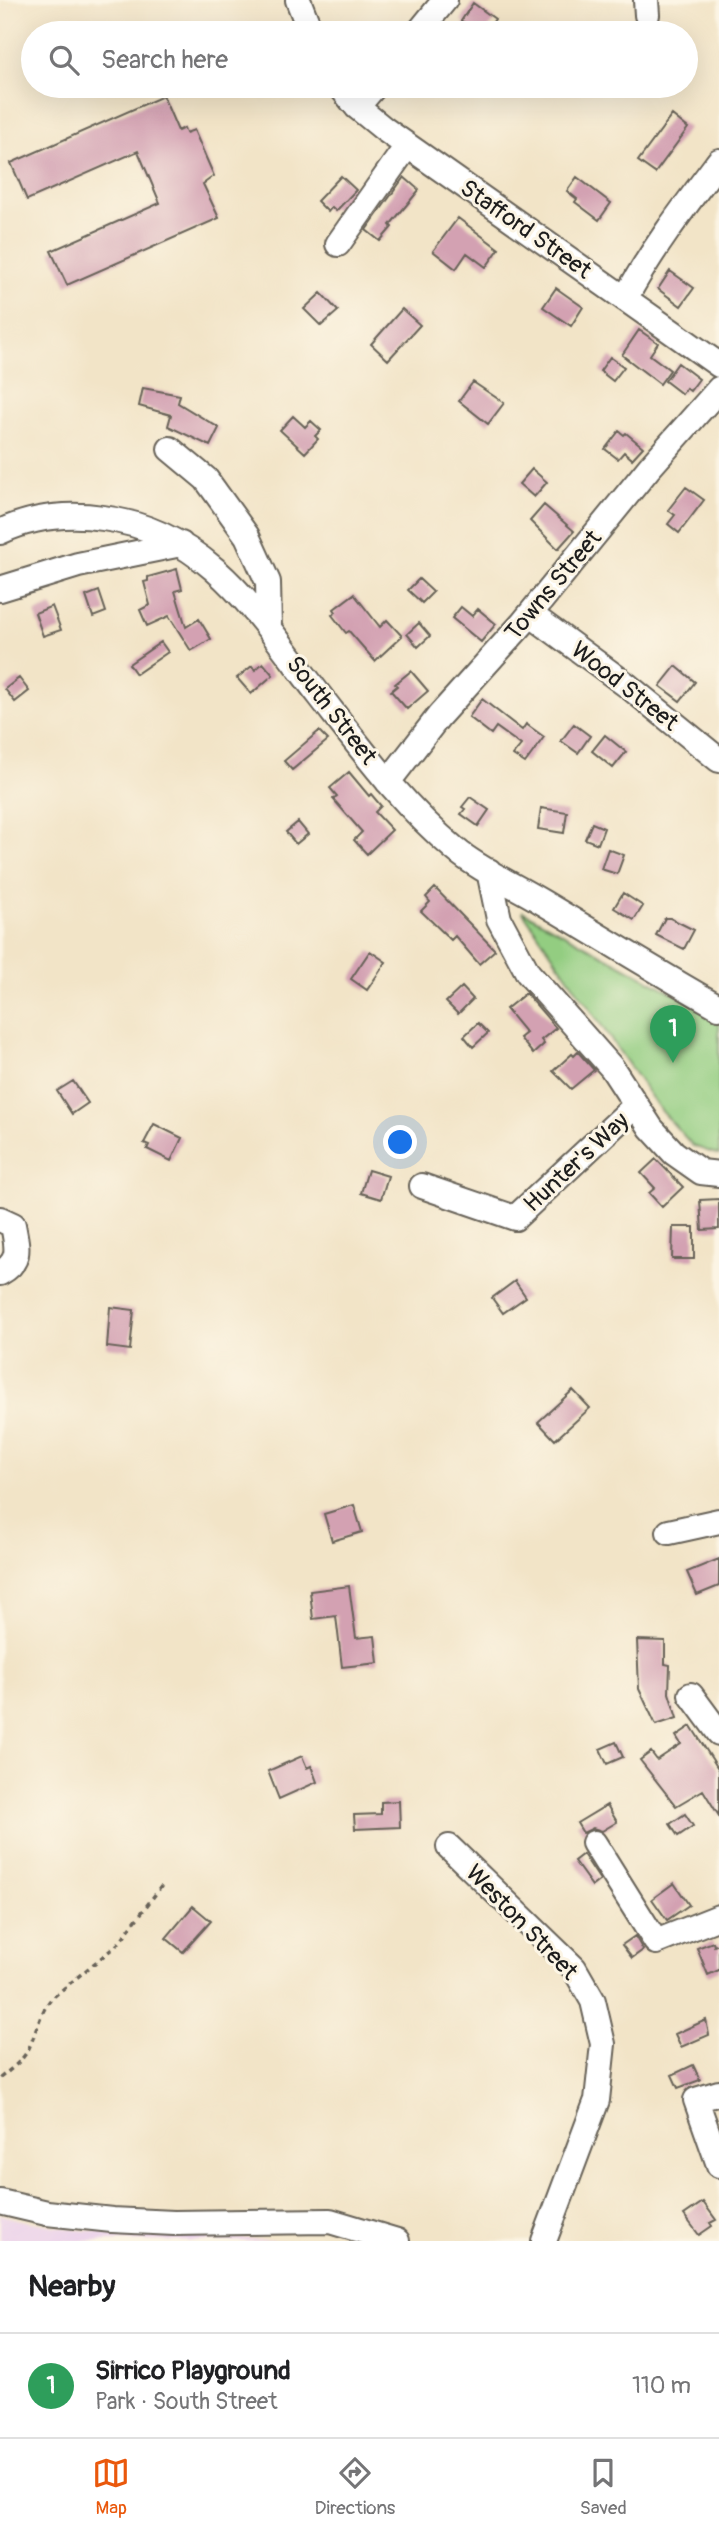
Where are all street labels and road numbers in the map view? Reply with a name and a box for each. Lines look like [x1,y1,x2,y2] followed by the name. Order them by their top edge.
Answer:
[455,173,597,286] street label: Stafford Street
[499,524,608,646] street label: Towns Street
[565,635,684,738] street label: Wood Street
[280,650,383,771] street label: South Street
[518,1106,635,1218] street label: Hunter's Way
[459,1859,584,1986] street label: Weston Street

